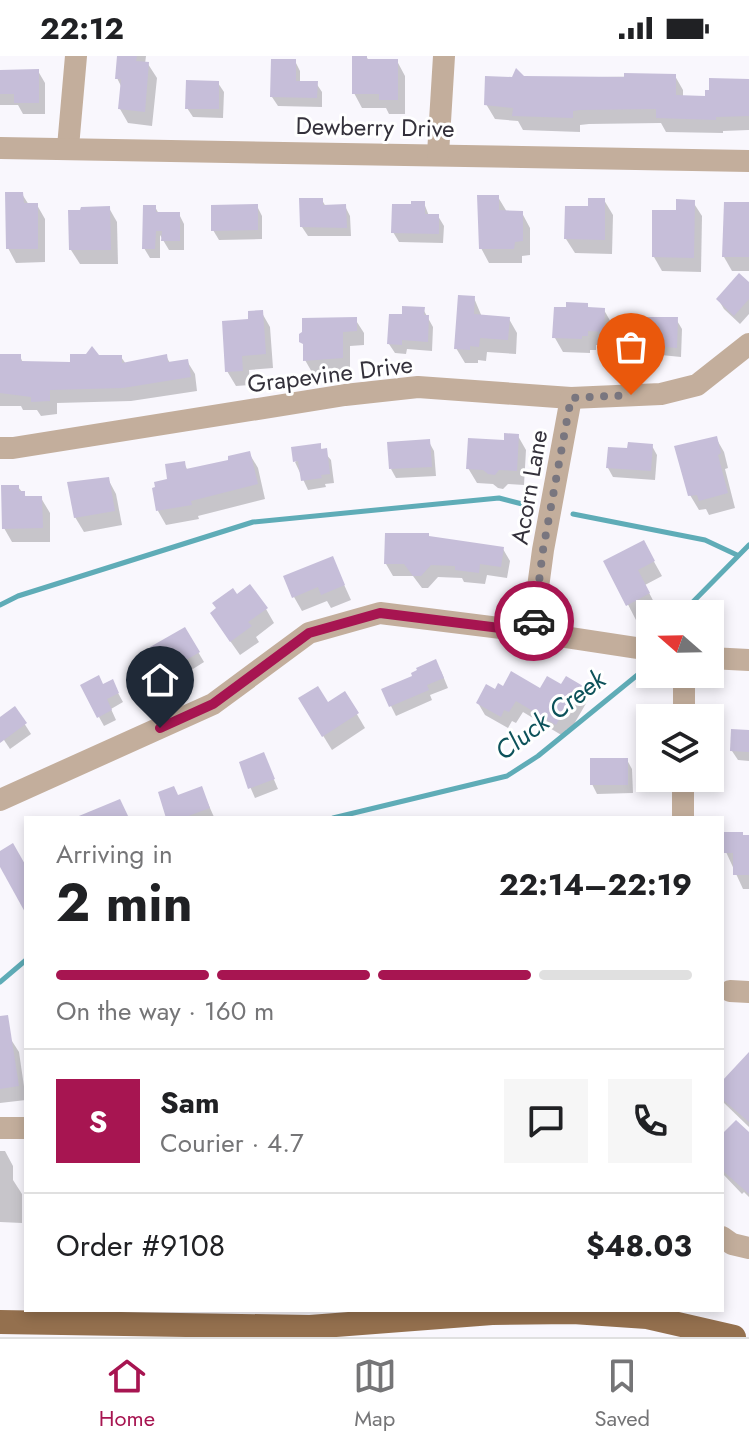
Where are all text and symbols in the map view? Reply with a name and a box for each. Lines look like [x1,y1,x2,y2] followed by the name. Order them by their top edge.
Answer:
[40,7,124,50] text: 22:12
[295,108,455,146] street label: Dewberry Drive
[597,313,665,395] pin
[609,325,653,369] icon: bag
[245,346,415,402] street label: Grapevine Drive
[502,427,556,547] street label: Acorn Lane
[494,581,574,661] courier
[512,599,556,643] icon: car
[636,600,724,688] north arrow
[636,600,724,792] map controls
[126,646,194,728] pin
[138,658,182,702] icon: home
[487,660,615,769] water label: Cluck Creek
[636,704,724,792] button: layers
[56,835,173,873] text: Arriving in
[499,863,692,906] text: 22:14–22:19
[56,865,193,941] text: 2 min
[56,992,274,1030] text: On the way · 160 m
[504,1079,588,1163] button: chat
[608,1079,692,1163] button: phone
[160,1081,220,1124] text: Sam
[89,1100,107,1143] text: S
[160,1124,304,1162] text: Courier · 4.7
[56,1224,225,1267] text: Order #9108
[586,1224,692,1267] text: $48.03
[99,1354,155,1434] tab: Home
[353,1354,397,1434] tab: Map
[594,1354,650,1434] tab: Saved

